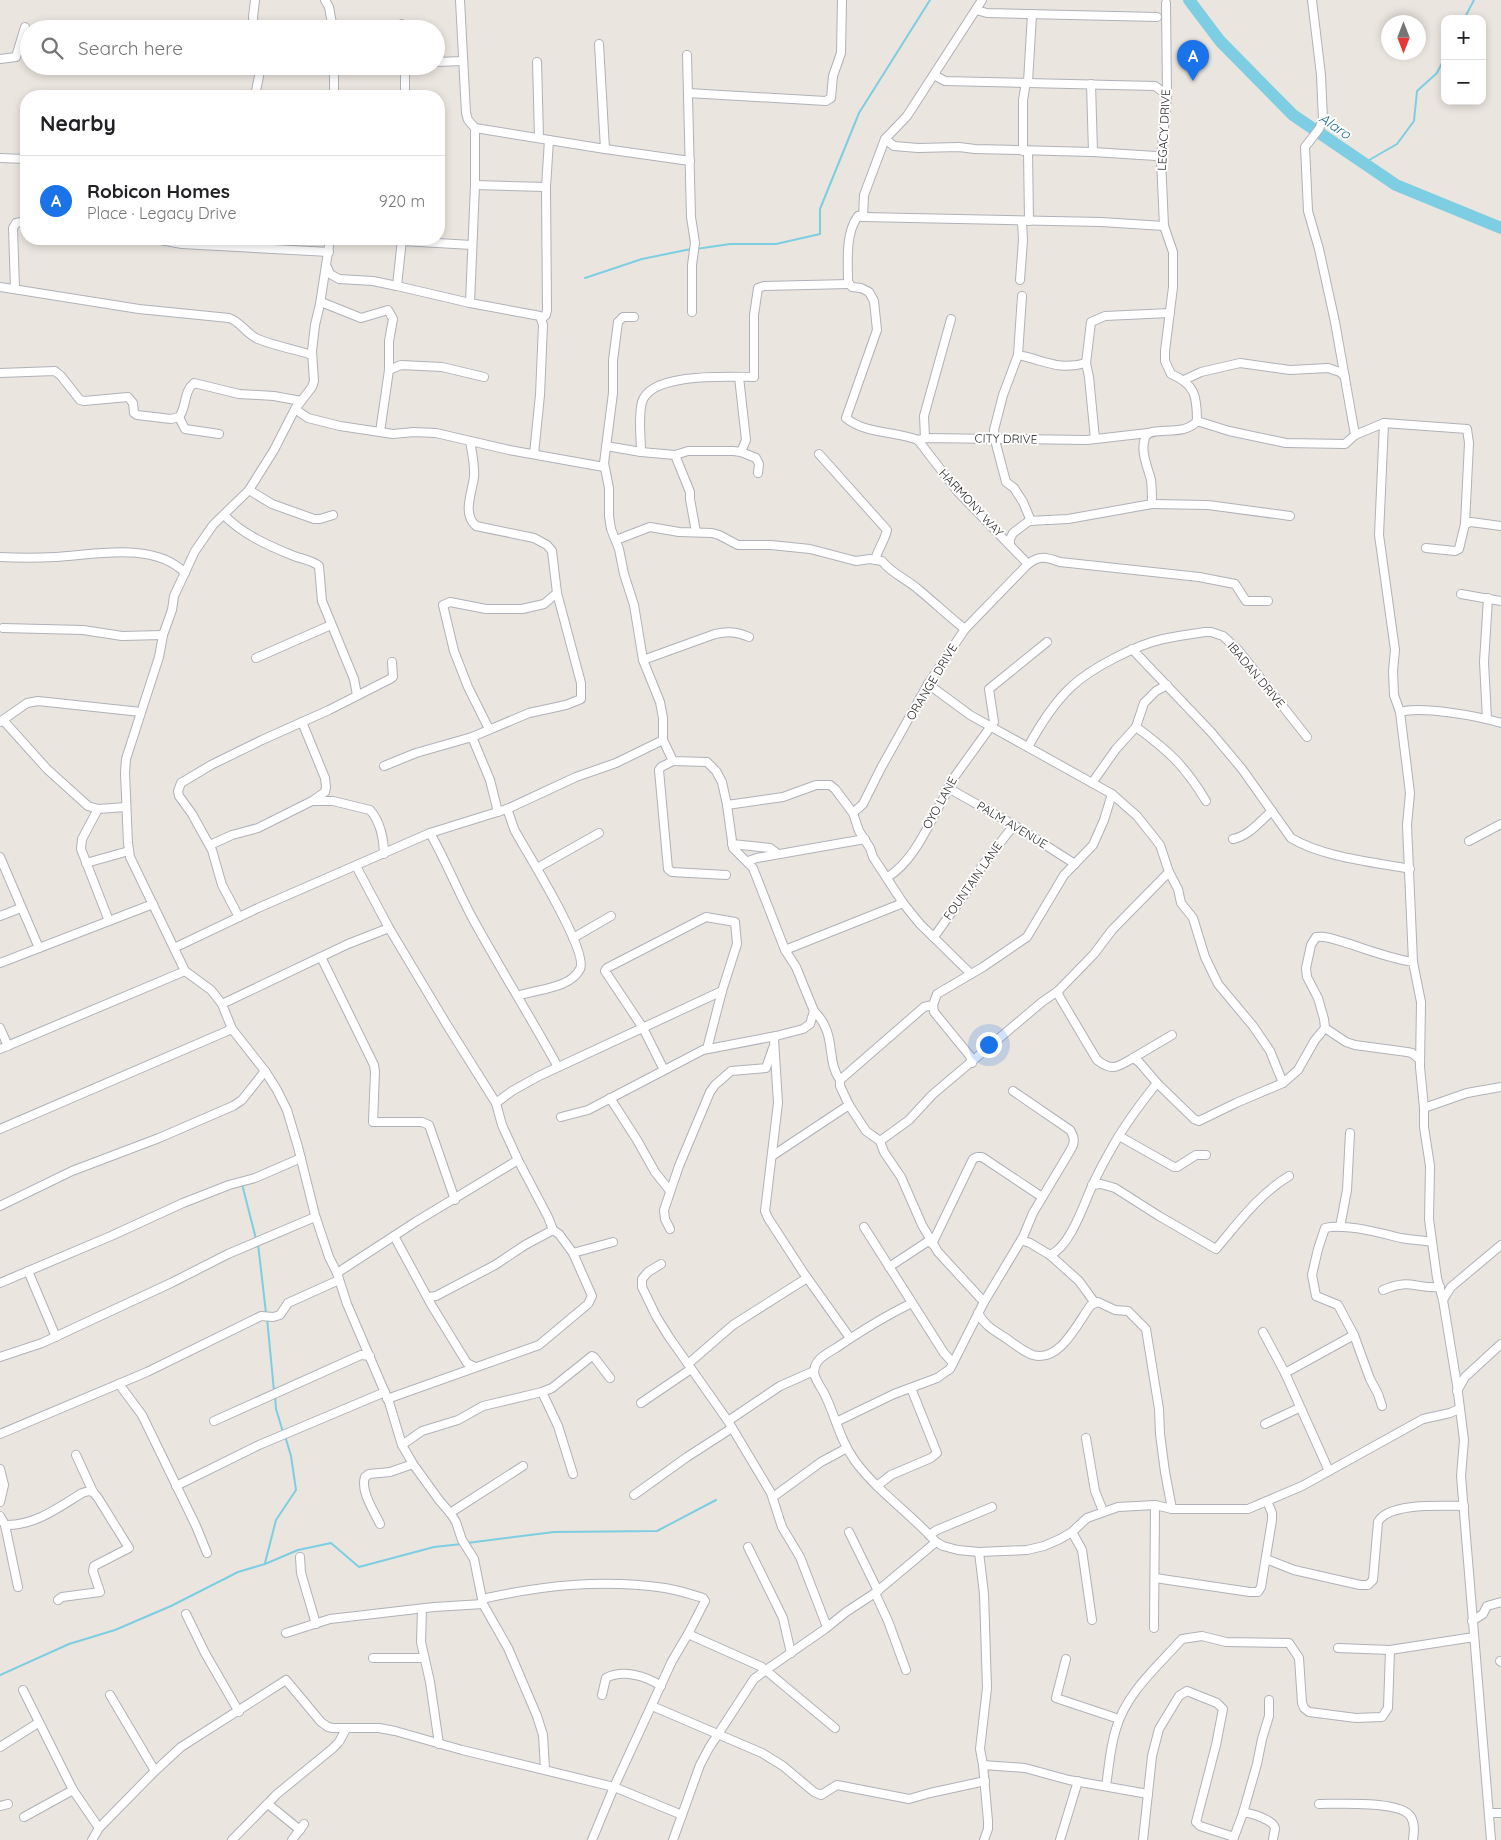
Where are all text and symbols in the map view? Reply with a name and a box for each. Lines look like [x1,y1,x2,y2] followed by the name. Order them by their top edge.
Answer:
[1381,15,1426,60] north arrow
[1441,15,1486,105] map controls
[1441,15,1486,60] button: +
[20,20,445,75] search box
[38,34,66,62] icon: search
[78,36,183,60] text: Search here
[1177,40,1209,81] pin: A
[1441,60,1486,105] button: −
[1154,89,1173,171] street label: LEGACY DRIVE
[1316,109,1355,143] water label: Alaro
[40,110,116,136] text: Nearby
[87,179,230,203] text: Robicon Homes
[51,191,61,211] text: A
[379,191,425,211] text: 920 m
[87,203,236,223] text: Place · Legacy Drive
[975,430,1038,447] street label: CITY DRIVE
[936,466,1007,540] street label: HARMONY WAY
[1224,639,1288,711] street label: IBADAN DRIVE
[903,641,960,723] street label: ORANGE DRIVE
[919,774,960,832] street label: OYO LANE
[974,798,1050,852] street label: PALM AVENUE
[940,838,1005,923] street label: FOUNTAIN LANE
[976,1032,1002,1058] your location

